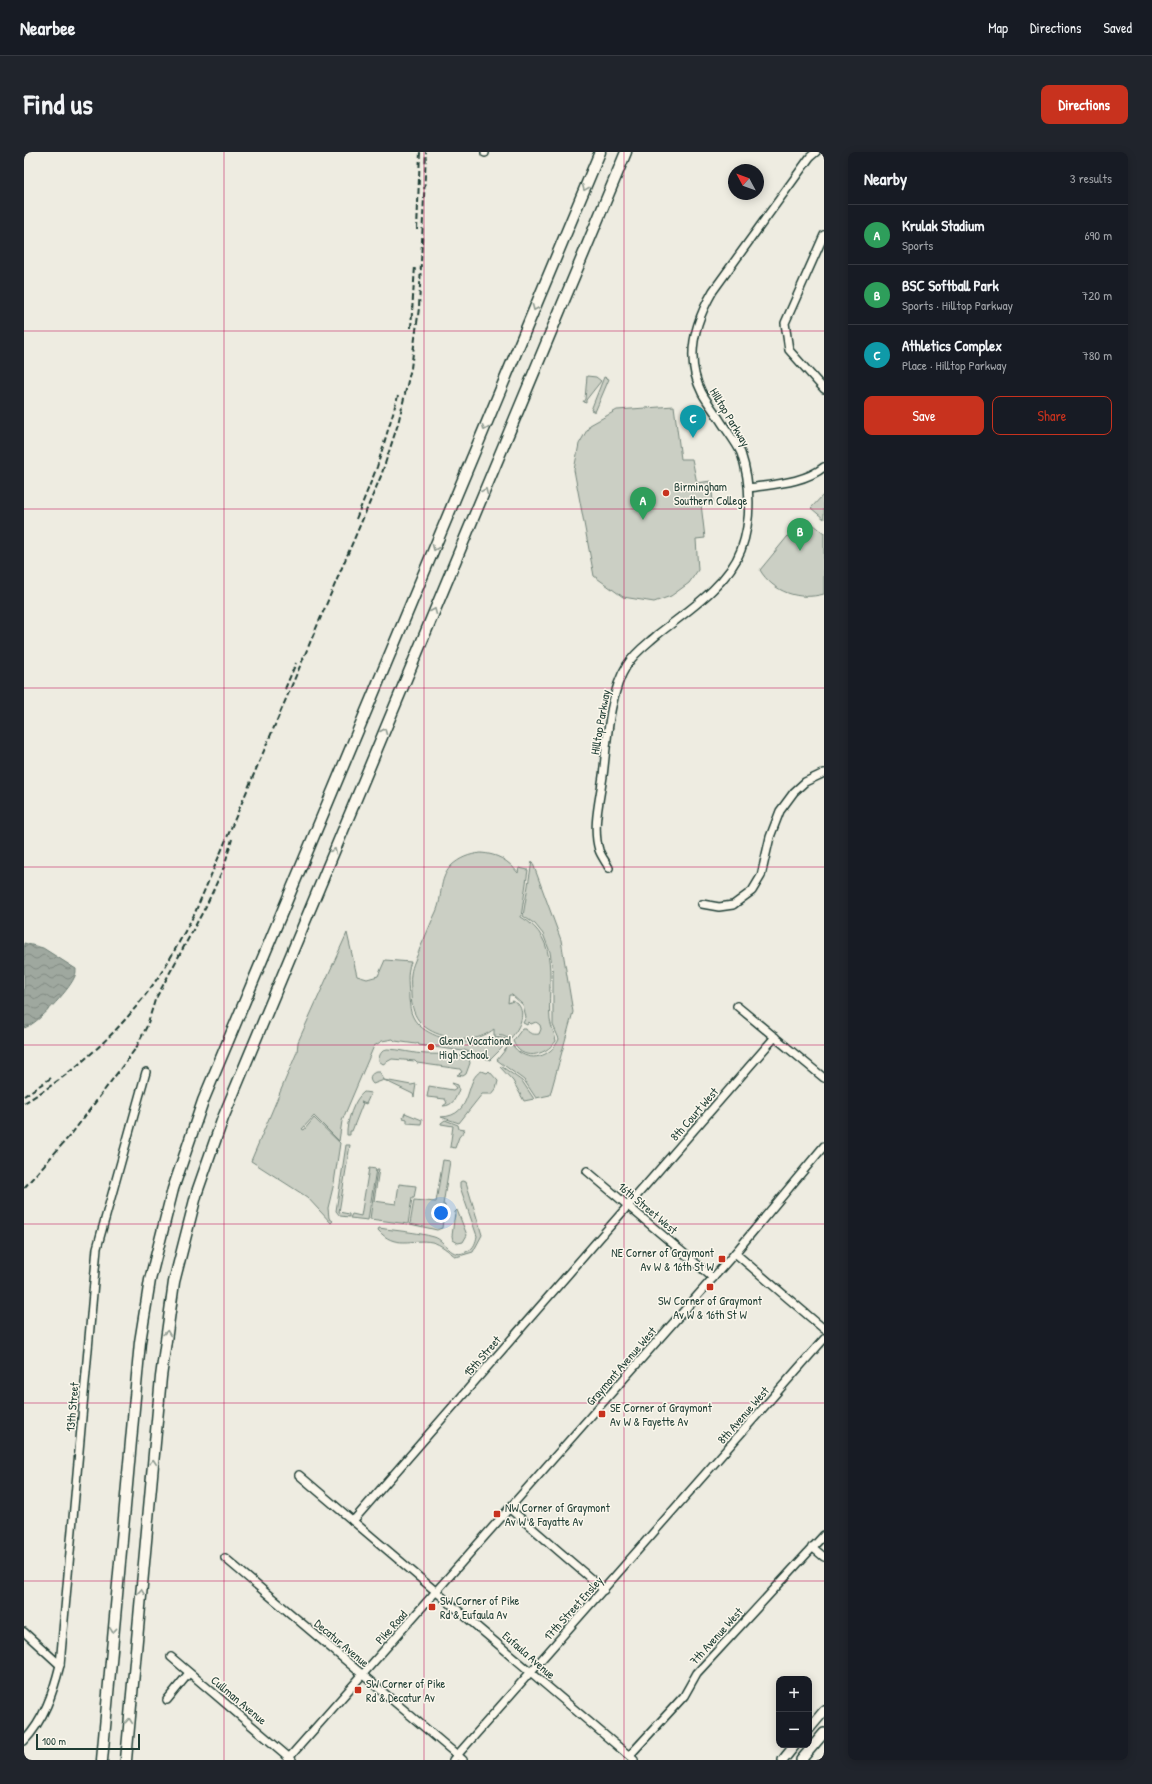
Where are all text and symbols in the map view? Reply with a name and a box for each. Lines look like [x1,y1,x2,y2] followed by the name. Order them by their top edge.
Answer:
[20,15,75,41] text: Nearbee
[988,18,1008,37] text: Map
[1030,18,1081,37] text: Directions
[1103,18,1132,37] text: Saved
[24,85,93,123] text: Find us
[1041,85,1128,124] button: Directions
[728,164,764,200] north arrow
[864,167,907,190] text: Nearby
[1070,169,1112,187] text: 3 results
[581,185,589,192] one-way arrow
[902,215,985,236] text: Krulak Stadium
[874,226,880,244] text: A
[1084,226,1112,244] text: 690 m
[902,236,933,254] text: Sports
[902,275,999,296] text: BSC Softball Park
[874,286,880,304] text: B
[1082,286,1112,304] text: 720 m
[902,296,1013,314] text: Sports · Hilltop Parkway
[532,304,540,312] one-way arrow
[902,335,1002,356] text: Athletics Complex
[873,346,881,364] text: C
[1082,346,1112,364] text: 780 m
[902,356,1007,374] text: Place · Hilltop Parkway
[706,384,754,450] street label: Hilltop Parkway
[864,396,984,435] button: Save
[992,396,1112,435] button: Share
[680,405,706,438] pin: C
[481,425,489,432] one-way arrow
[674,478,748,509] place label: Birmingham Southern College
[480,487,488,494] one-way arrow
[630,487,656,520] pin: A
[661,488,671,498] marker: Birmingham Southern College
[787,518,813,551] pin: B
[431,544,439,551] one-way arrow
[430,607,438,614] one-way arrow
[586,688,614,756] street label: Hilltop Parkway
[380,727,388,734] one-way arrow
[330,847,338,854] one-way arrow
[439,1032,513,1063] place label: Glenn Vocational High School
[426,1042,436,1052] marker: Glenn Vocational High School
[666,1083,723,1144] street label: 8th Court West
[615,1178,682,1238] street label: 16th Street West
[431,1203,451,1223] your location
[611,1244,715,1275] place label: NE Corner of Graymont Av W & 16th St W
[717,1254,727,1264] marker: NE Corner of Graymont Av W & 16th St W
[705,1282,715,1292] marker: SW Corner of Graymont Av W & 16th St W
[658,1292,763,1323] place label: SW Corner of Graymont Av W & 16th St W
[582,1322,661,1409] street label: Graymont Avenue West
[162,1330,171,1336] one-way arrow
[459,1331,505,1380] street label: 15th Street
[61,1381,83,1432] street label: 13th Street
[713,1382,773,1447] street label: 8th Avenue West
[610,1399,713,1430] place label: SE Corner of Graymont Av W & Fayette Av
[597,1409,607,1419] marker: SE Corner of Graymont Av W & Fayette Av
[148,1459,157,1465] one-way arrow
[505,1499,611,1530] place label: NW Corner of Graymont Av W & Fayatte Av
[492,1509,502,1519] marker: NW Corner of Graymont Av W & Fayatte Av
[539,1572,607,1644] street label: 17th Street Ensley
[136,1589,145,1595] one-way arrow
[440,1592,520,1623] place label: SW Corner of Pike Rd & Eufaula Av
[427,1602,437,1612] marker: SW Corner of Pike Rd & Eufaula Av
[686,1603,747,1668] street label: 7th Avenue West
[371,1606,411,1648] street label: Pike Road
[311,1615,373,1671] street label: Decatur Avenue
[109,1627,118,1633] one-way arrow
[499,1627,559,1683] street label: Eufaula Avenue
[207,1672,271,1729] street label: Cullman Avenue
[366,1675,446,1706] place label: SW Corner of Pike Rd & Decatur Av
[776,1676,812,1748] map controls
[776,1676,812,1712] button: +
[353,1685,363,1695] marker: SW Corner of Pike Rd & Decatur Av
[776,1712,812,1748] button: −
[124,1718,133,1724] one-way arrow
[36,1732,140,1751] scale bar
[42,1734,66,1748] text: 100 m

